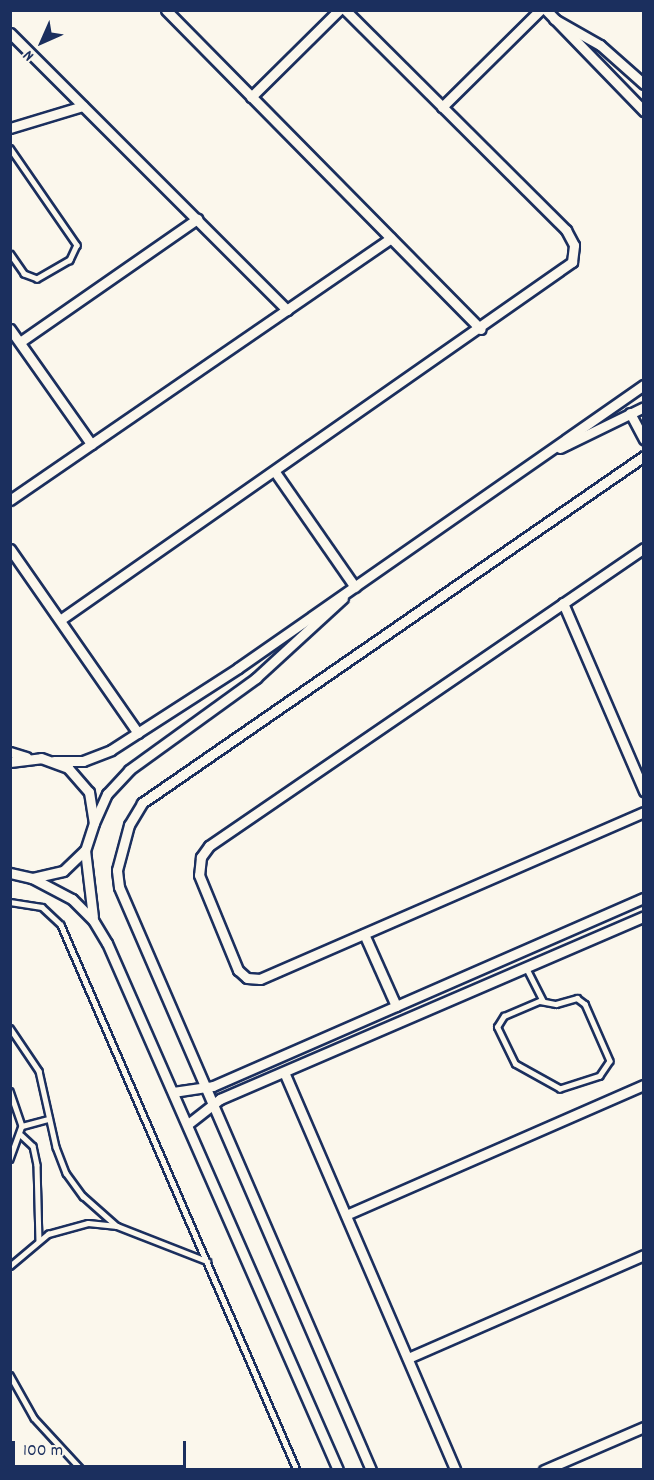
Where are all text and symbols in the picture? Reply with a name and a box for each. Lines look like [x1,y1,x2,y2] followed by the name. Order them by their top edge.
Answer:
[12,12,72,72] north arrow
[18,44,40,66] text: N
[15,1429,189,1467] scale bar
[23,1439,63,1464] text: 100 m

